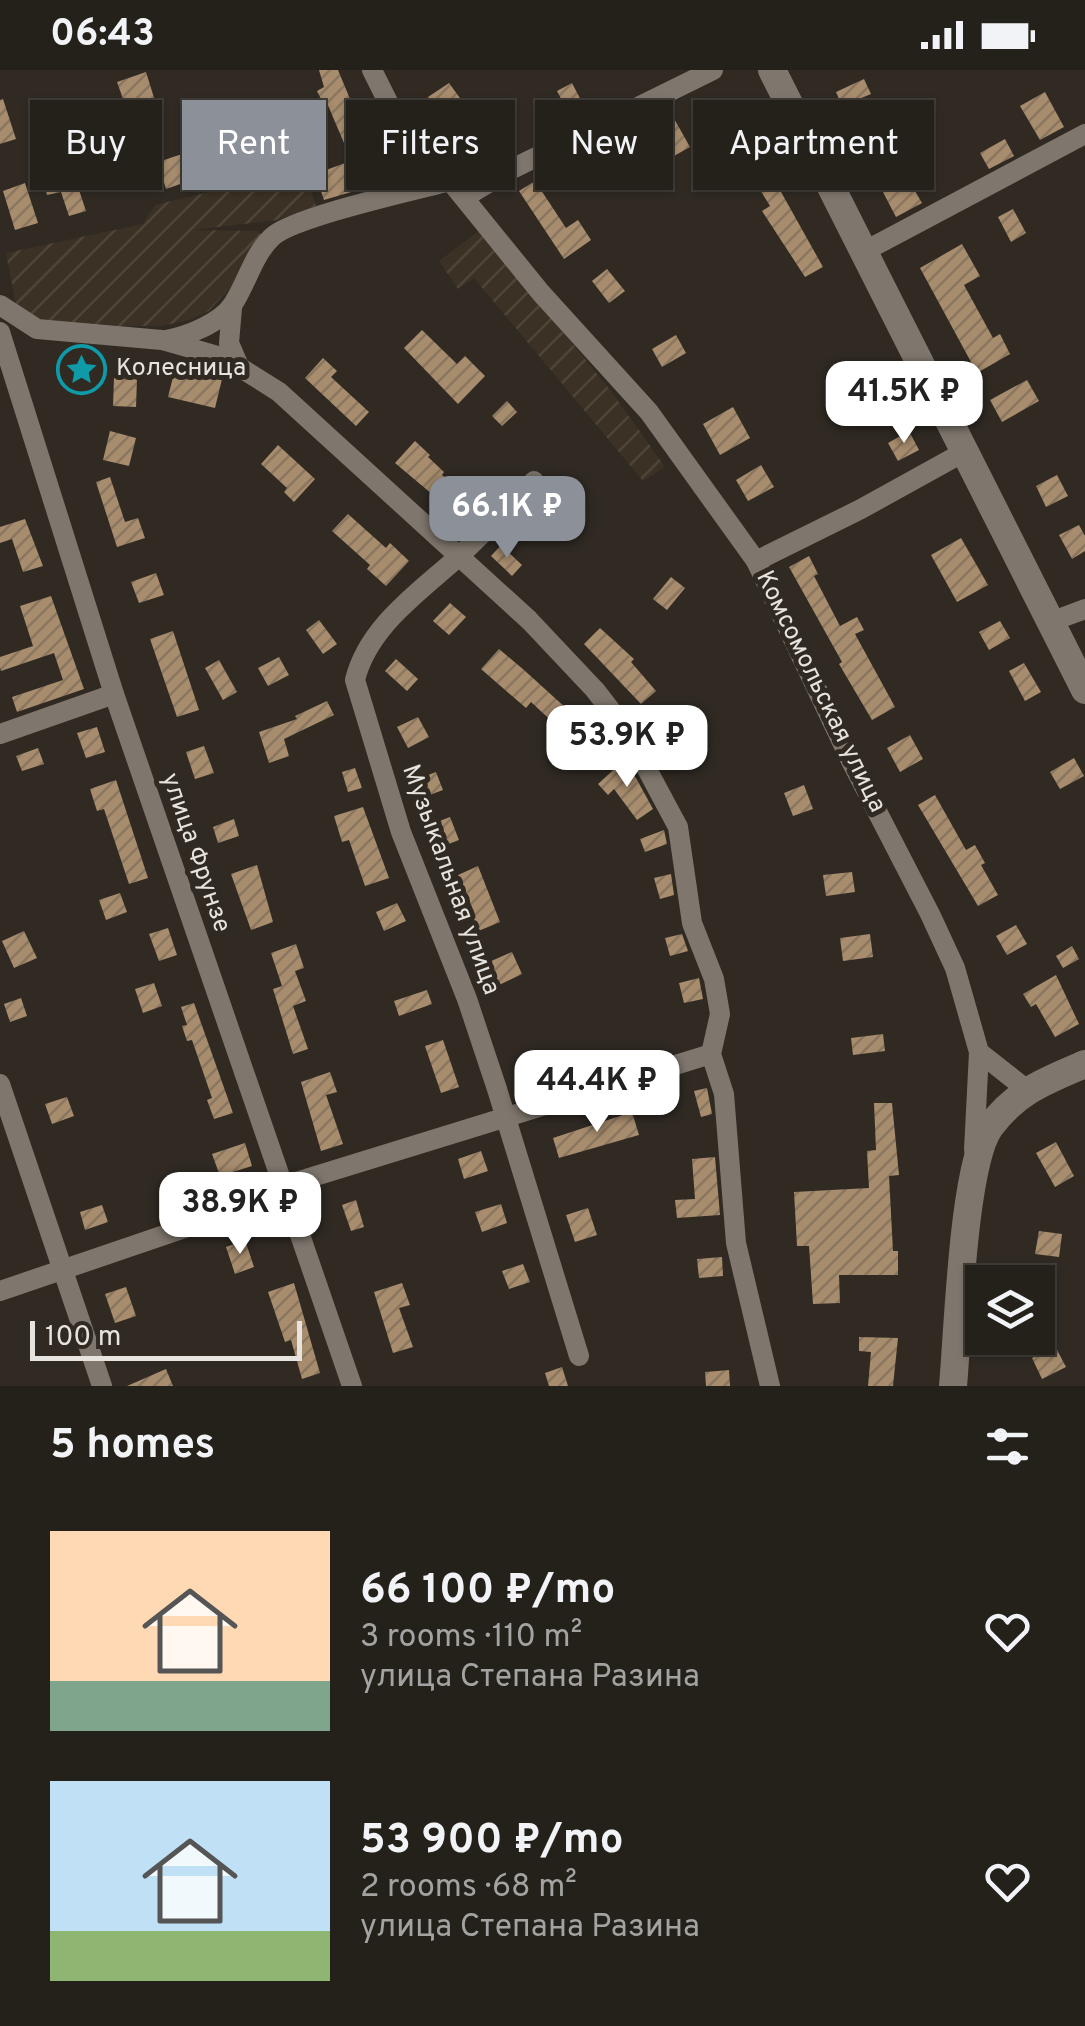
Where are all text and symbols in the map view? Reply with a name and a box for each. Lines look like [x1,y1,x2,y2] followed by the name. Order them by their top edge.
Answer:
[50,11,155,60] text: 06:43
[30,100,162,190] chip: Buy
[182,100,326,190] chip: Rent
[346,100,515,190] chip: Filters
[535,100,673,190] chip: New
[693,100,934,190] chip: Apartment
[55,343,107,395] place icon: Колесница
[116,353,246,385] place label: Колесница
[812,361,996,446] pin: 41.5K ₽
[848,373,960,413] text: 41.5K ₽
[415,476,599,561] pin: 66.1K ₽
[451,488,563,528] text: 66.1K ₽
[748,566,892,818] street label: Комсомольская улица
[535,705,719,790] pin: 53.9K ₽
[568,717,686,757] text: 53.9K ₽
[393,760,507,1000] street label: Музыкальная улица
[153,769,237,937] street label: улица Фрунзе
[505,1050,689,1135] pin: 44.4K ₽
[536,1062,658,1102] text: 44.4K ₽
[148,1172,332,1257] pin: 38.9K ₽
[181,1184,299,1224] text: 38.9K ₽
[965,1265,1055,1355] map controls
[965,1265,1055,1355] button: layers
[30,1316,302,1360] scale bar
[45,1320,121,1356] text: 100 m
[980,1419,1035,1474] icon: filters
[50,1420,215,1473] text: 5 homes
[360,1565,615,1618] text: 66 100 ₽/mo
[130,1571,250,1691] icon: home
[980,1604,1035,1659] icon: heart
[360,1618,582,1658] text: 3 rooms · 110 m²
[360,1658,700,1698] text: улица Степана Разина
[360,1815,624,1868] text: 53 900 ₽/mo
[130,1821,250,1941] icon: home
[980,1854,1035,1909] icon: heart
[360,1868,577,1908] text: 2 rooms · 68 m²
[360,1908,700,1948] text: улица Степана Разина

